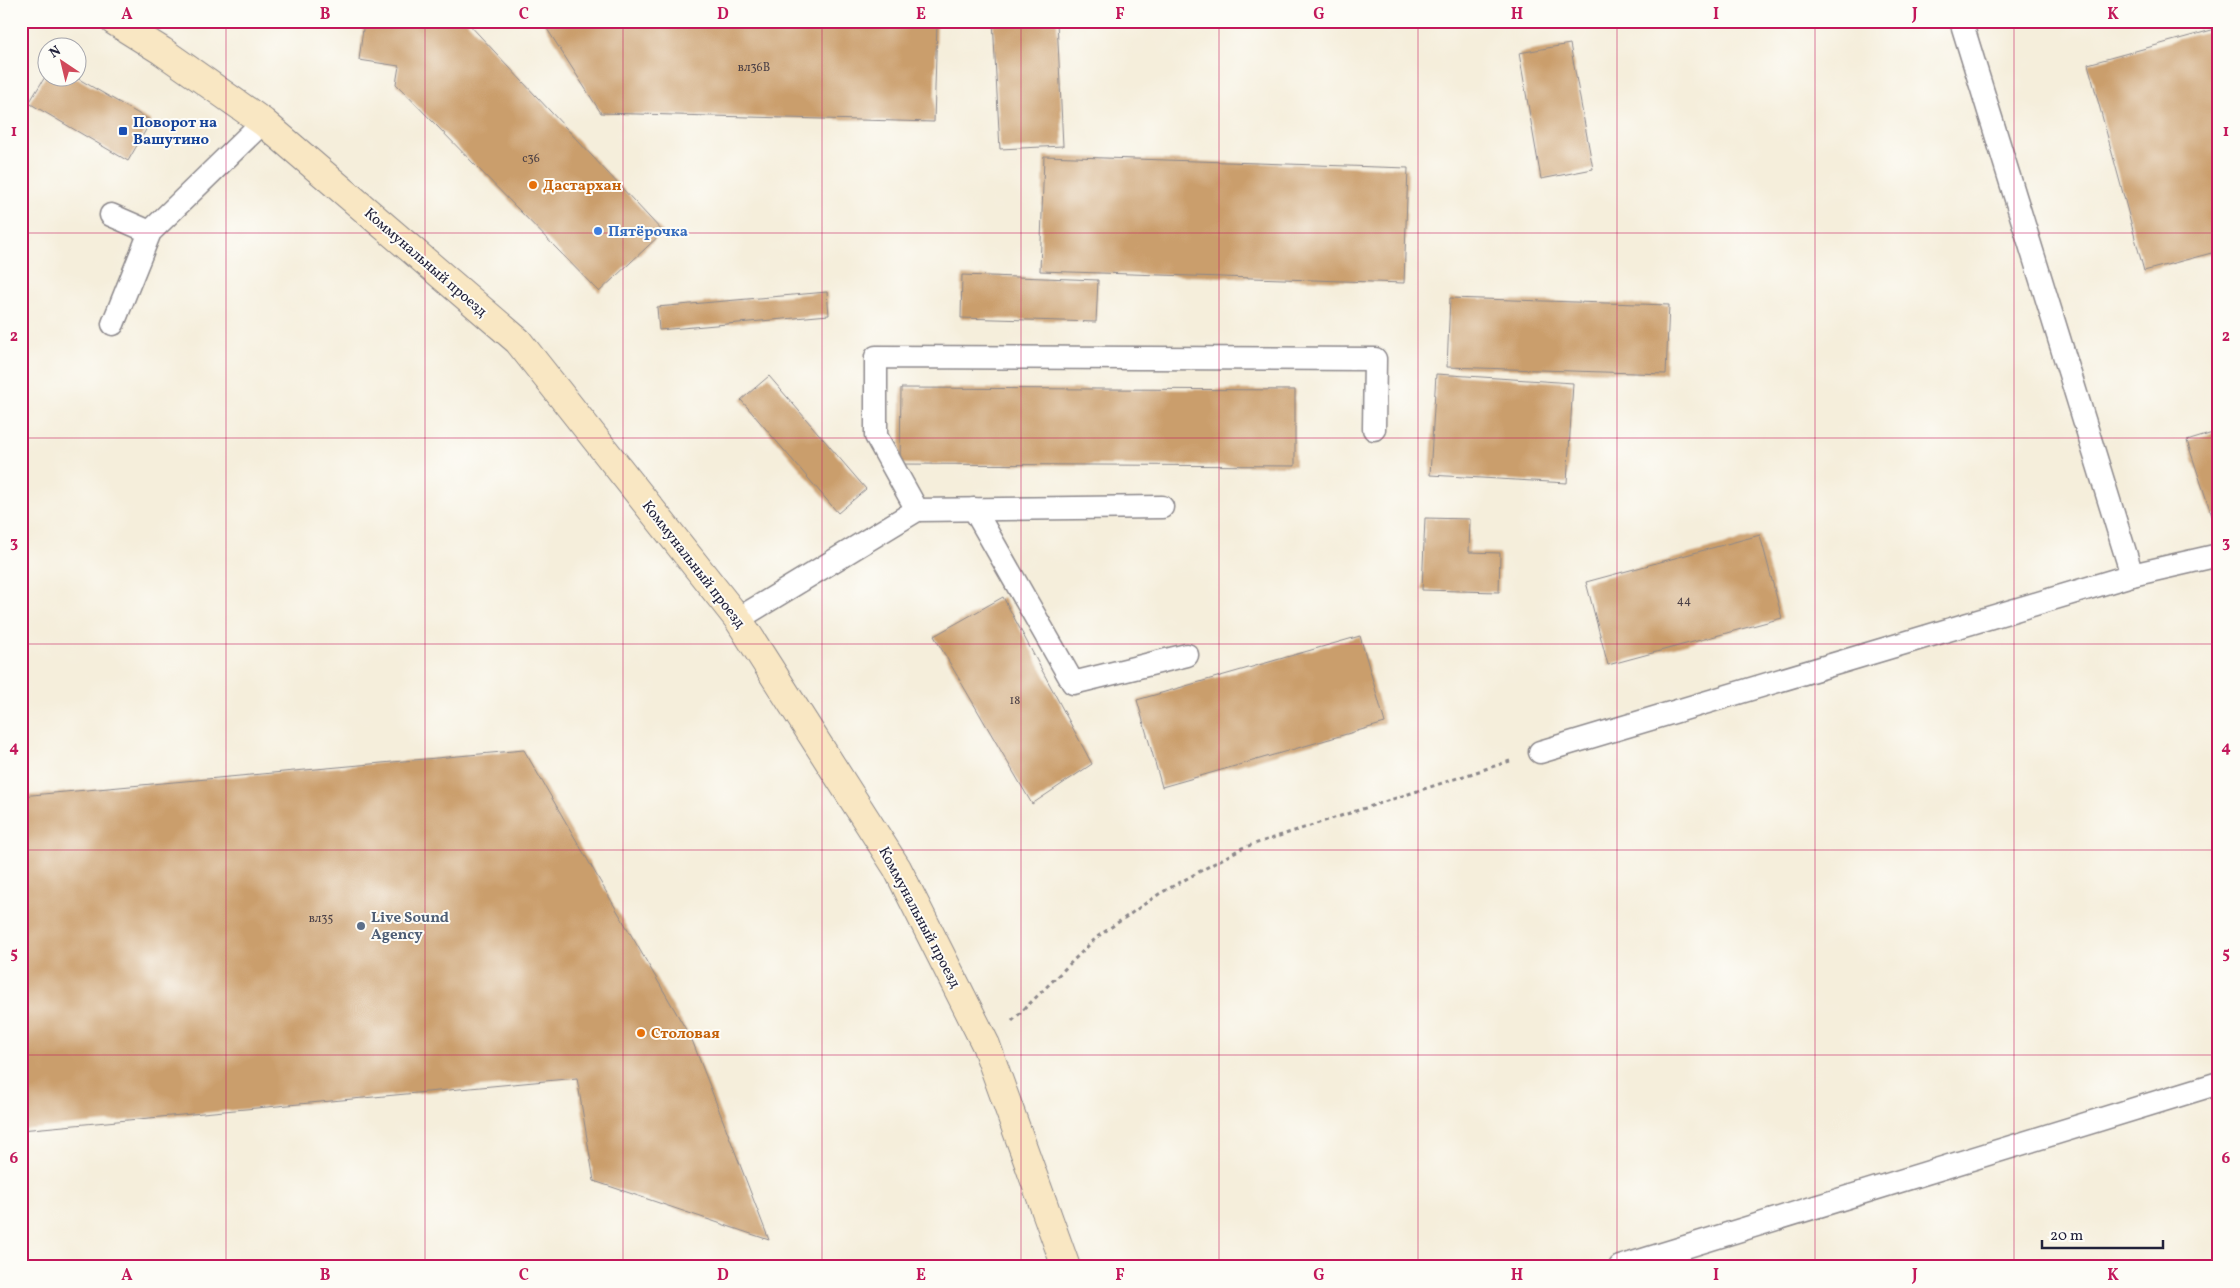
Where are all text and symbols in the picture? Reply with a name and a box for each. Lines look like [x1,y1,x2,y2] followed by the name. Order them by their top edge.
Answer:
[121,4,133,26] text: A
[320,4,331,26] text: B
[519,4,529,26] text: C
[717,4,729,26] text: D
[916,4,926,26] text: E
[1115,4,1125,26] text: F
[1313,4,1325,26] text: G
[1511,4,1523,26] text: H
[1713,4,1719,26] text: I
[1911,4,1918,26] text: J
[2107,4,2119,26] text: K
[38,38,88,88] north arrow
[46,42,65,63] text: N
[738,60,770,76] house number: вл36В
[133,113,217,151] place label: Поворот на Вашутино
[11,121,17,143] text: 1
[2223,121,2229,143] text: 1
[117,125,129,137] marker: Поворот на Вашутино
[522,151,540,167] house number: с36
[543,176,622,197] place label: Дастархан
[527,179,539,191] marker: Дастархан
[359,204,492,323] street label: Коммунальный проезд
[608,222,688,243] place label: Пятёрочка
[592,225,604,237] marker: Пятёрочка
[10,326,18,348] text: 2
[2222,326,2230,348] text: 2
[636,497,750,634] street label: Коммунальный проезд
[10,532,18,554] text: 3
[2222,532,2230,554] text: 3
[1677,593,1691,609] house number: 44
[1010,693,1020,709] house number: 18
[9,737,19,759] text: 4
[2221,737,2231,759] text: 4
[873,843,965,992] street label: Коммунальный проезд
[371,908,449,946] place label: Live Sound Agency
[309,911,334,927] house number: вл35
[355,920,367,932] marker: Live Sound Agency
[10,943,18,965] text: 5
[2222,943,2230,965] text: 5
[651,1024,720,1045] place label: Столовая
[635,1027,647,1039] marker: Столовая
[10,1148,19,1170] text: 6
[2222,1148,2231,1170] text: 6
[2042,1218,2164,1250] scale bar
[2050,1226,2083,1247] text: 20 m
[121,1265,133,1287] text: A
[320,1265,331,1287] text: B
[519,1265,529,1287] text: C
[717,1265,729,1287] text: D
[916,1265,926,1287] text: E
[1115,1265,1125,1287] text: F
[1313,1265,1325,1287] text: G
[1511,1265,1523,1287] text: H
[1713,1265,1719,1287] text: I
[1911,1265,1918,1287] text: J
[2107,1265,2119,1287] text: K

